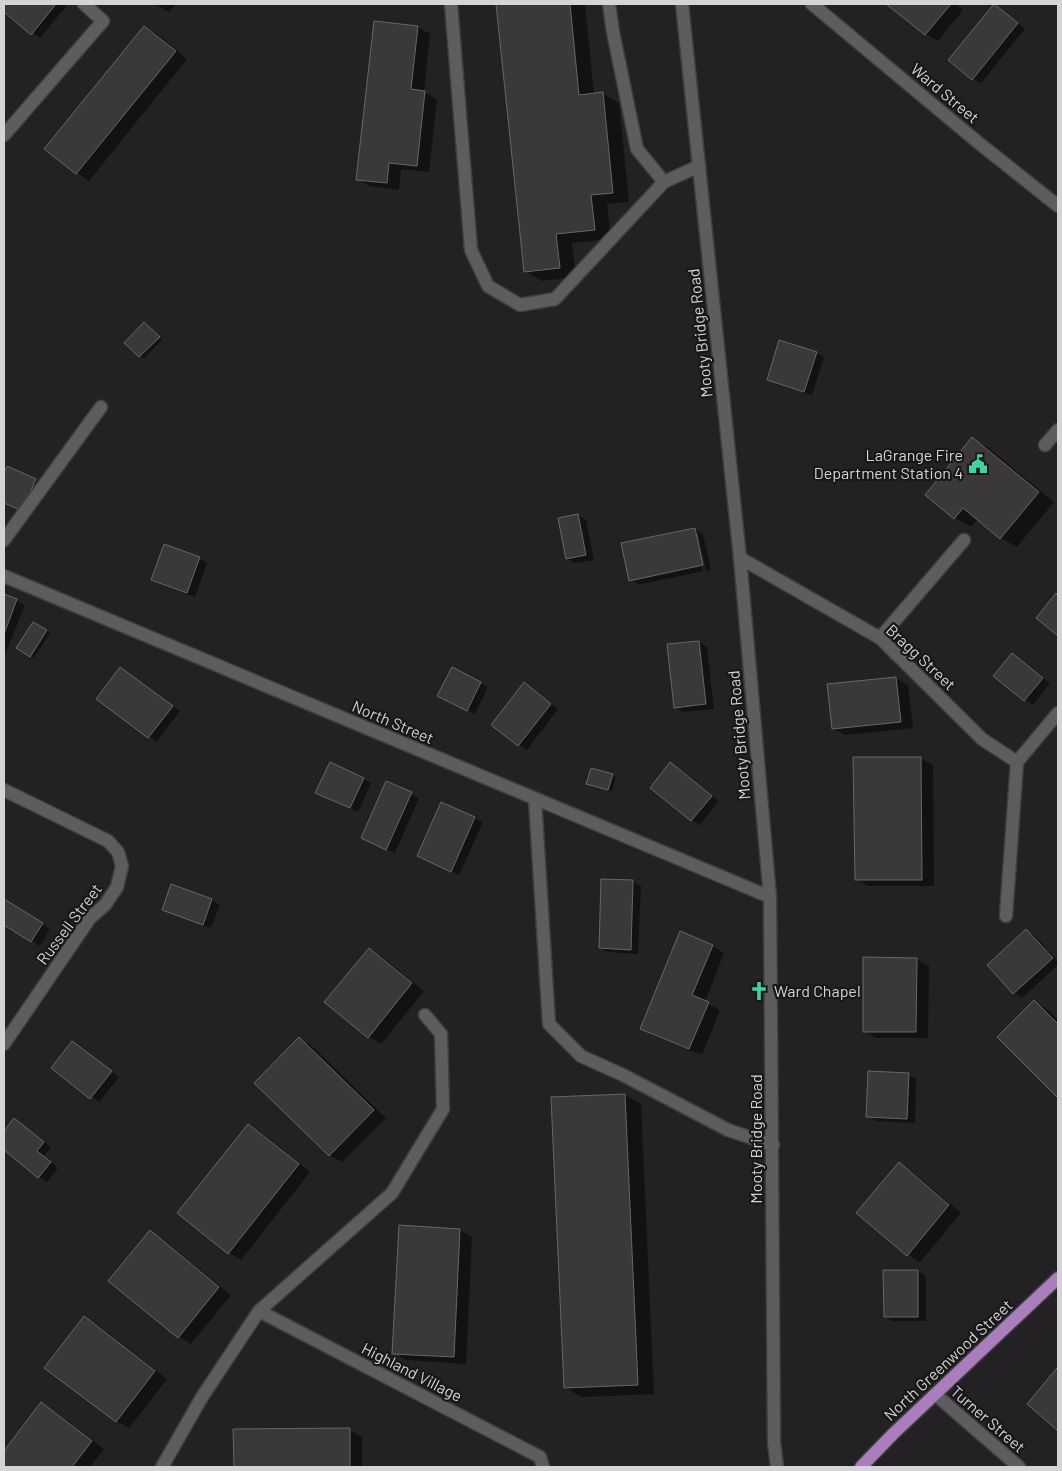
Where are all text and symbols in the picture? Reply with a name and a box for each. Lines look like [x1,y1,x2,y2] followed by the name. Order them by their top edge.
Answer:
[907,59,983,127] street label: Ward Street
[683,268,716,398] street label: Mooty Bridge Road
[814,445,963,482] place label: LaGrange Fire Department Station 4
[967,453,989,475] public building icon: LaGrange Fire Department Station 4
[883,620,960,694] street label: Bragg Street
[723,670,754,800] street label: Mooty Bridge Road
[349,696,437,747] street label: North Street
[32,880,105,968] street label: Russell Street
[748,980,770,1002] church icon: Ward Chapel
[774,981,861,1000] place label: Ward Chapel
[746,1074,765,1204] street label: Mooty Bridge Road
[880,1295,1016,1424] street label: North Greenwood Street
[359,1338,466,1405] street label: Highland Village
[947,1381,1029,1456] street label: Turner Street

